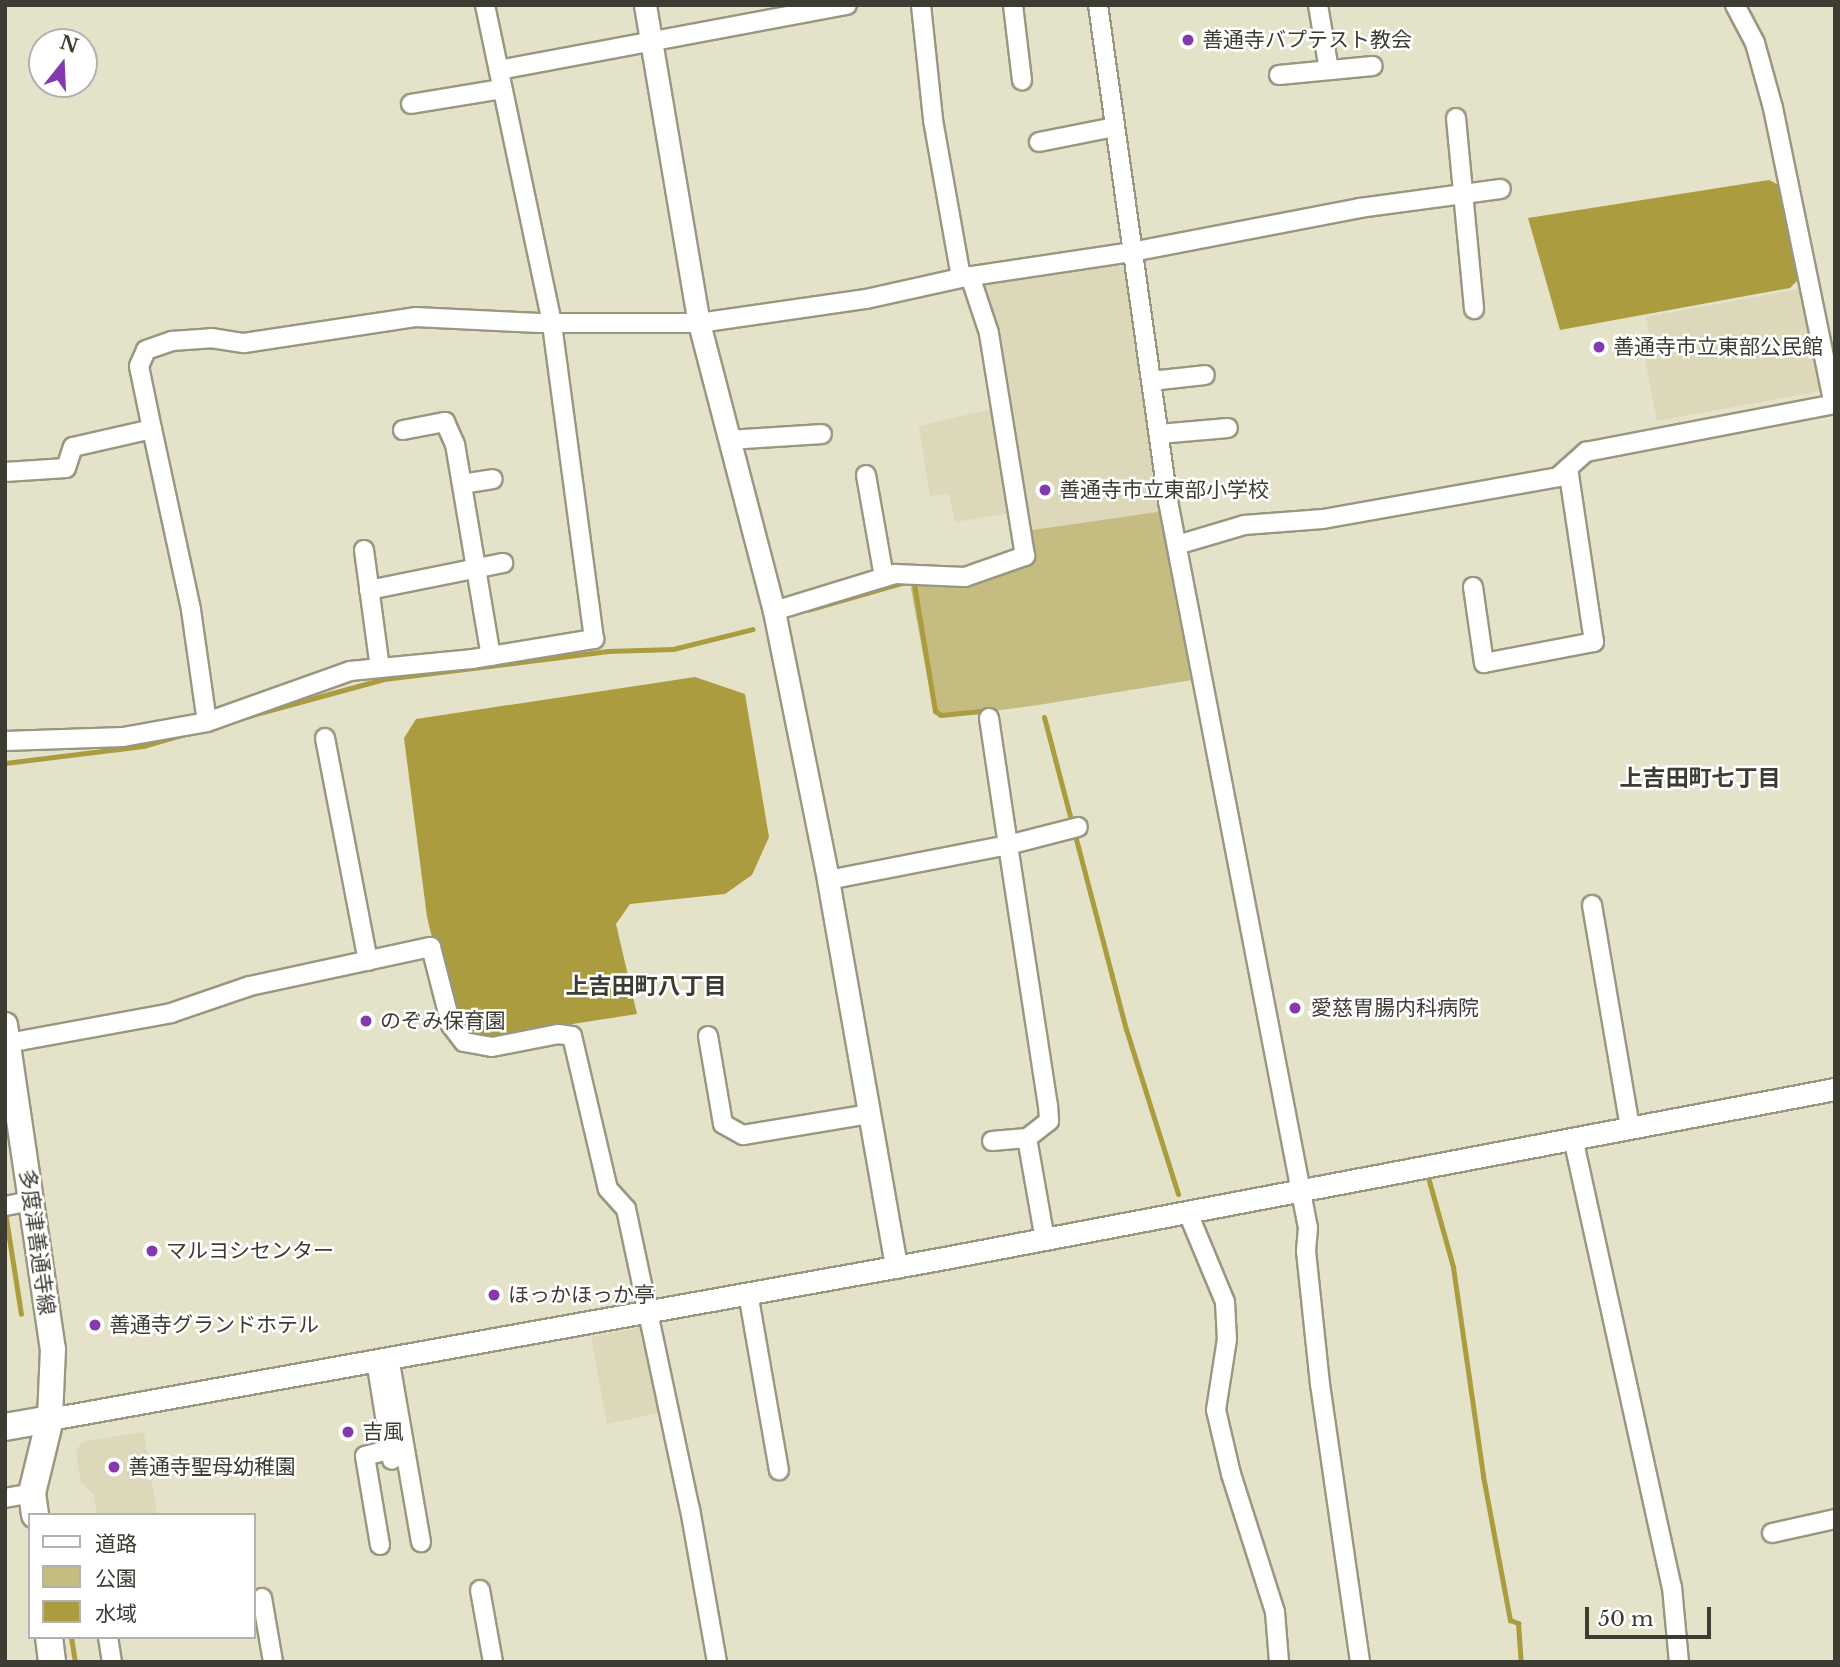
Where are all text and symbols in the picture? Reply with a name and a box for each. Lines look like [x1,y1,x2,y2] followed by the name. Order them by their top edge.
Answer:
[1202,27,1412,53] place label: 善通寺バプテスト教会
[28,28,98,98] north arrow
[57,31,81,58] text: N
[1180,32,1196,48] marker: 善通寺バプテスト教会
[1613,334,1823,360] place label: 善通寺市立東部公民館
[1591,339,1607,355] marker: 善通寺市立東部公民館
[1059,477,1269,503] place label: 善通寺市立東部小学校
[1037,482,1053,498] marker: 善通寺市立東部小学校
[1620,764,1780,792] district label: 上吉田町七丁目
[566,972,726,1000] district label: 上吉田町八丁目
[1311,995,1479,1021] place label: 愛慈胃腸内科病院
[1285,998,1305,1018] marker: 愛慈胃腸内科病院
[380,1008,506,1034] place label: のぞみ保育園
[358,1013,374,1029] marker: のぞみ保育園
[14,1167,60,1317] street label: 多度津善通寺線
[166,1238,334,1264] place label: マルヨシセンター
[144,1243,160,1259] marker: マルヨシセンター
[508,1282,655,1308] place label: ほっかほっか亭
[486,1287,502,1303] marker: ほっかほっか亭
[109,1312,319,1338] place label: 善通寺グランドホテル
[87,1317,103,1333] marker: 善通寺グランドホテル
[362,1419,404,1445] place label: 吉風
[340,1424,356,1440] marker: 吉風
[128,1454,296,1480] place label: 善通寺聖母幼稚園
[106,1459,122,1475] marker: 善通寺聖母幼稚園
[28,1513,256,1639] legend
[95,1531,137,1557] text: 道路
[95,1566,137,1592] text: 公園
[1588,1594,1714,1638] scale bar
[95,1601,137,1627] text: 水域
[1598,1606,1653,1632] text: 50 m

